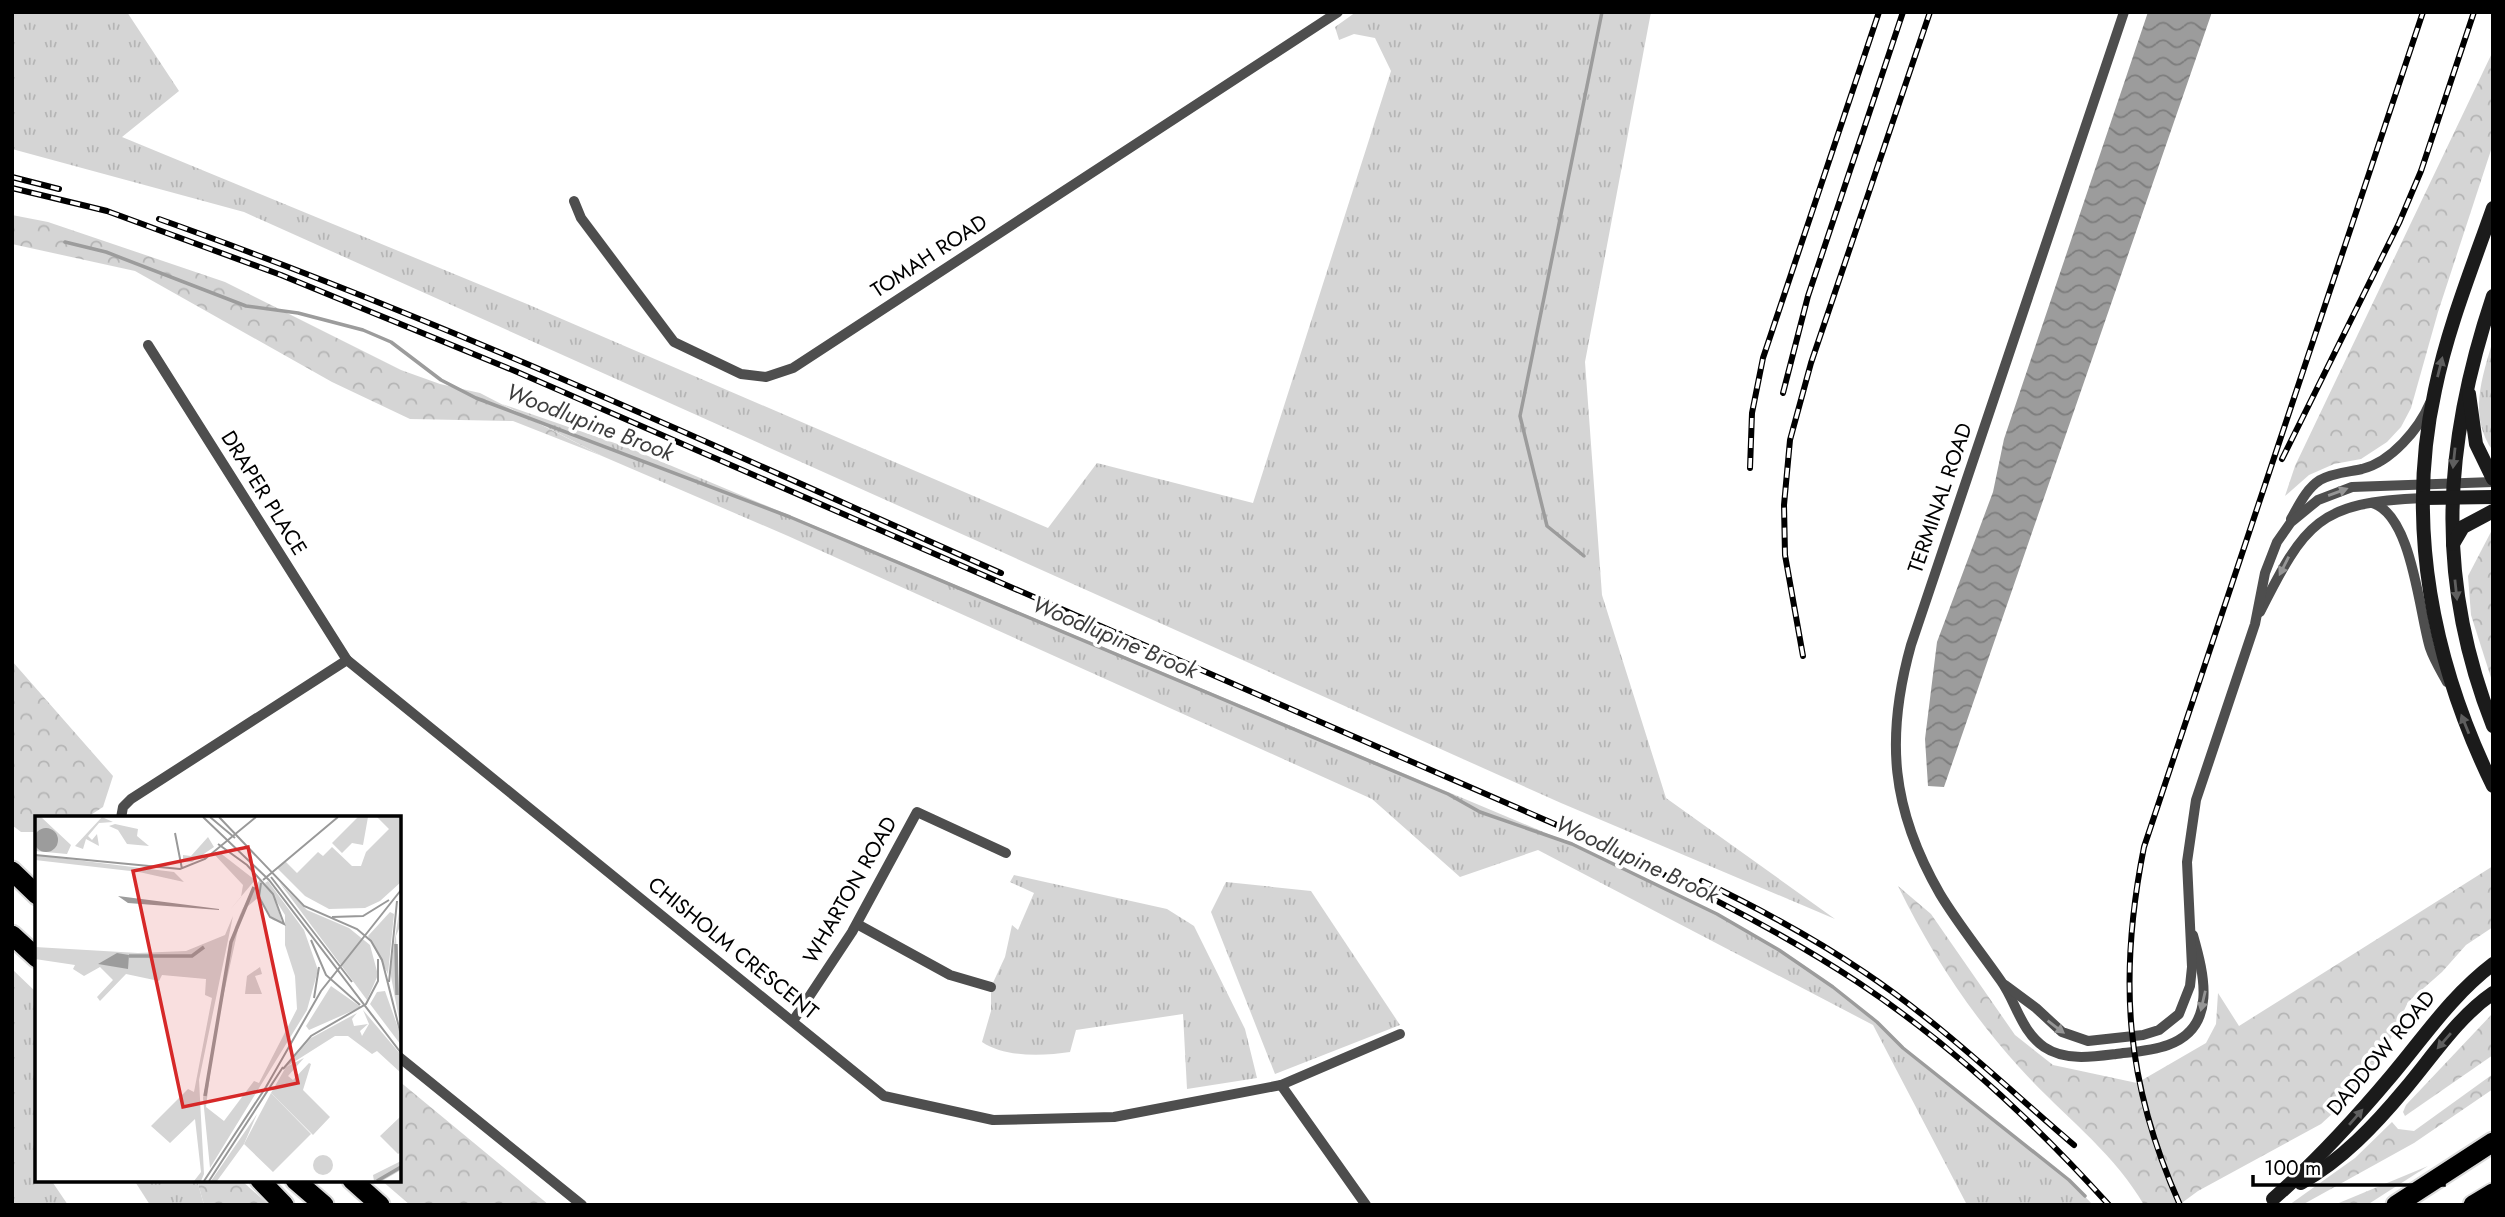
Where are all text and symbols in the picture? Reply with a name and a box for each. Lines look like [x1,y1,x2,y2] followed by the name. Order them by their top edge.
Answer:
[865,207,993,305] street label: TOMAH ROAD
[2435,356,2446,378] one-way arrow
[501,374,680,470] water label: Woodlupine Brook
[1900,419,1980,577] street label: TERMINAL ROAD
[214,425,314,561] street label: DRAPER PLACE
[2448,447,2459,469] one-way arrow
[2327,486,2348,497] one-way arrow
[2278,556,2289,576] one-way arrow
[2451,579,2462,601] one-way arrow
[1027,587,1204,688] water label: Woodlupine Brook
[2460,713,2471,734] one-way arrow
[1550,806,1725,912] water label: Woodlupine Brook
[796,811,904,969] street label: WHARTON ROAD
[35,816,401,1182] inset map
[641,870,825,1026] street label: CHISHOLM CRESCENT
[2320,984,2442,1122] street label: DADDOW ROAD
[2197,991,2208,1013] one-way arrow
[2047,1020,2066,1034] one-way arrow
[2437,1032,2452,1049] one-way arrow
[2348,1108,2363,1125] one-way arrow
[2253,1144,2444,1188] scale bar
[2264,1153,2321,1183] text: 100 m

